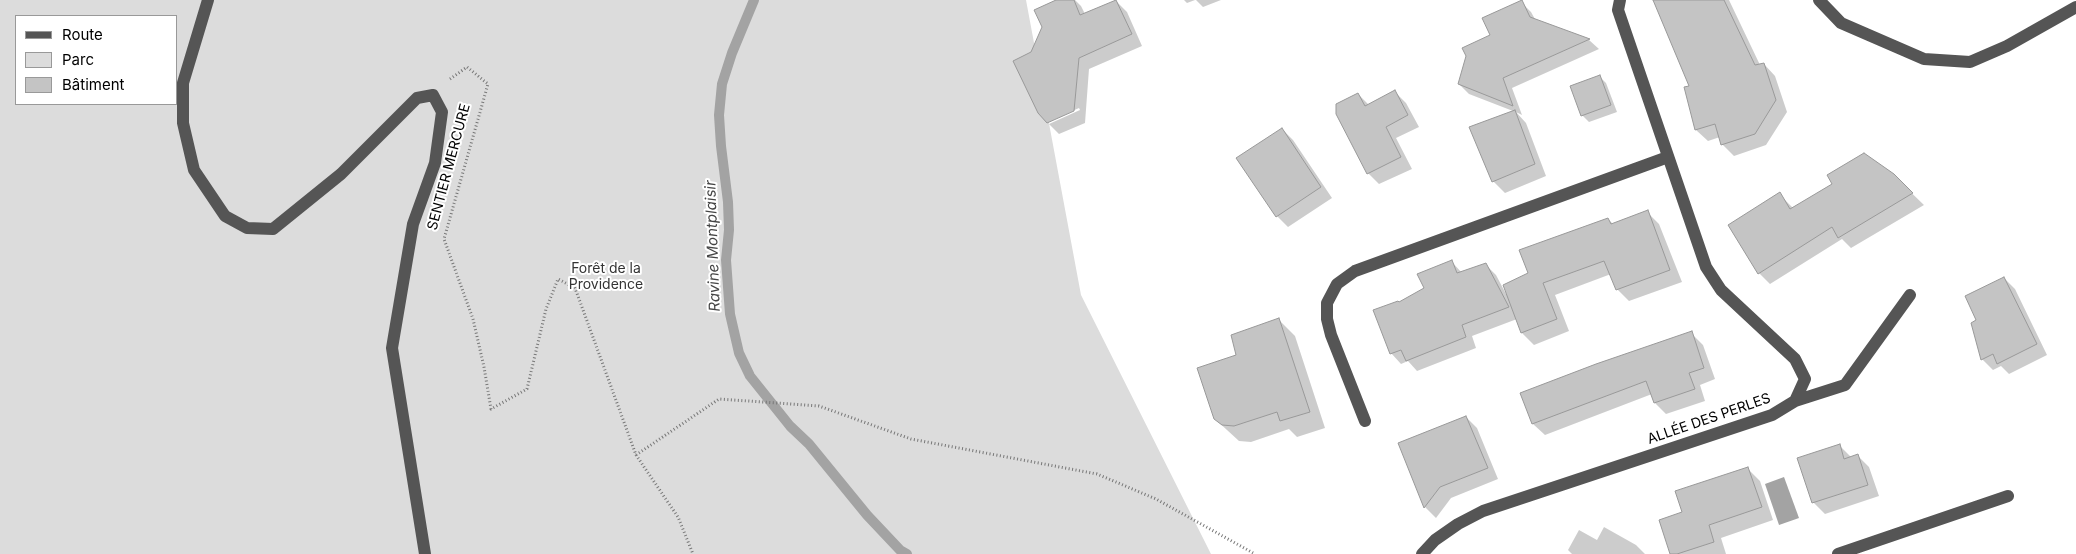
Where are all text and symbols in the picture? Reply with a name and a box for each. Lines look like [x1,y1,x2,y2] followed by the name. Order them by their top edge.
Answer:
[15,15,178,105] legend
[62,25,103,44] text: Route
[62,50,94,69] text: Parc
[62,75,124,94] text: Bâtiment
[424,102,474,232] street label: SENTIER MERCURE
[702,180,724,312] water label: Ravine Montplaisir
[569,261,643,294] park label: Forêt de la Providence
[1645,390,1773,448] street label: ALLÉE DES PERLES

